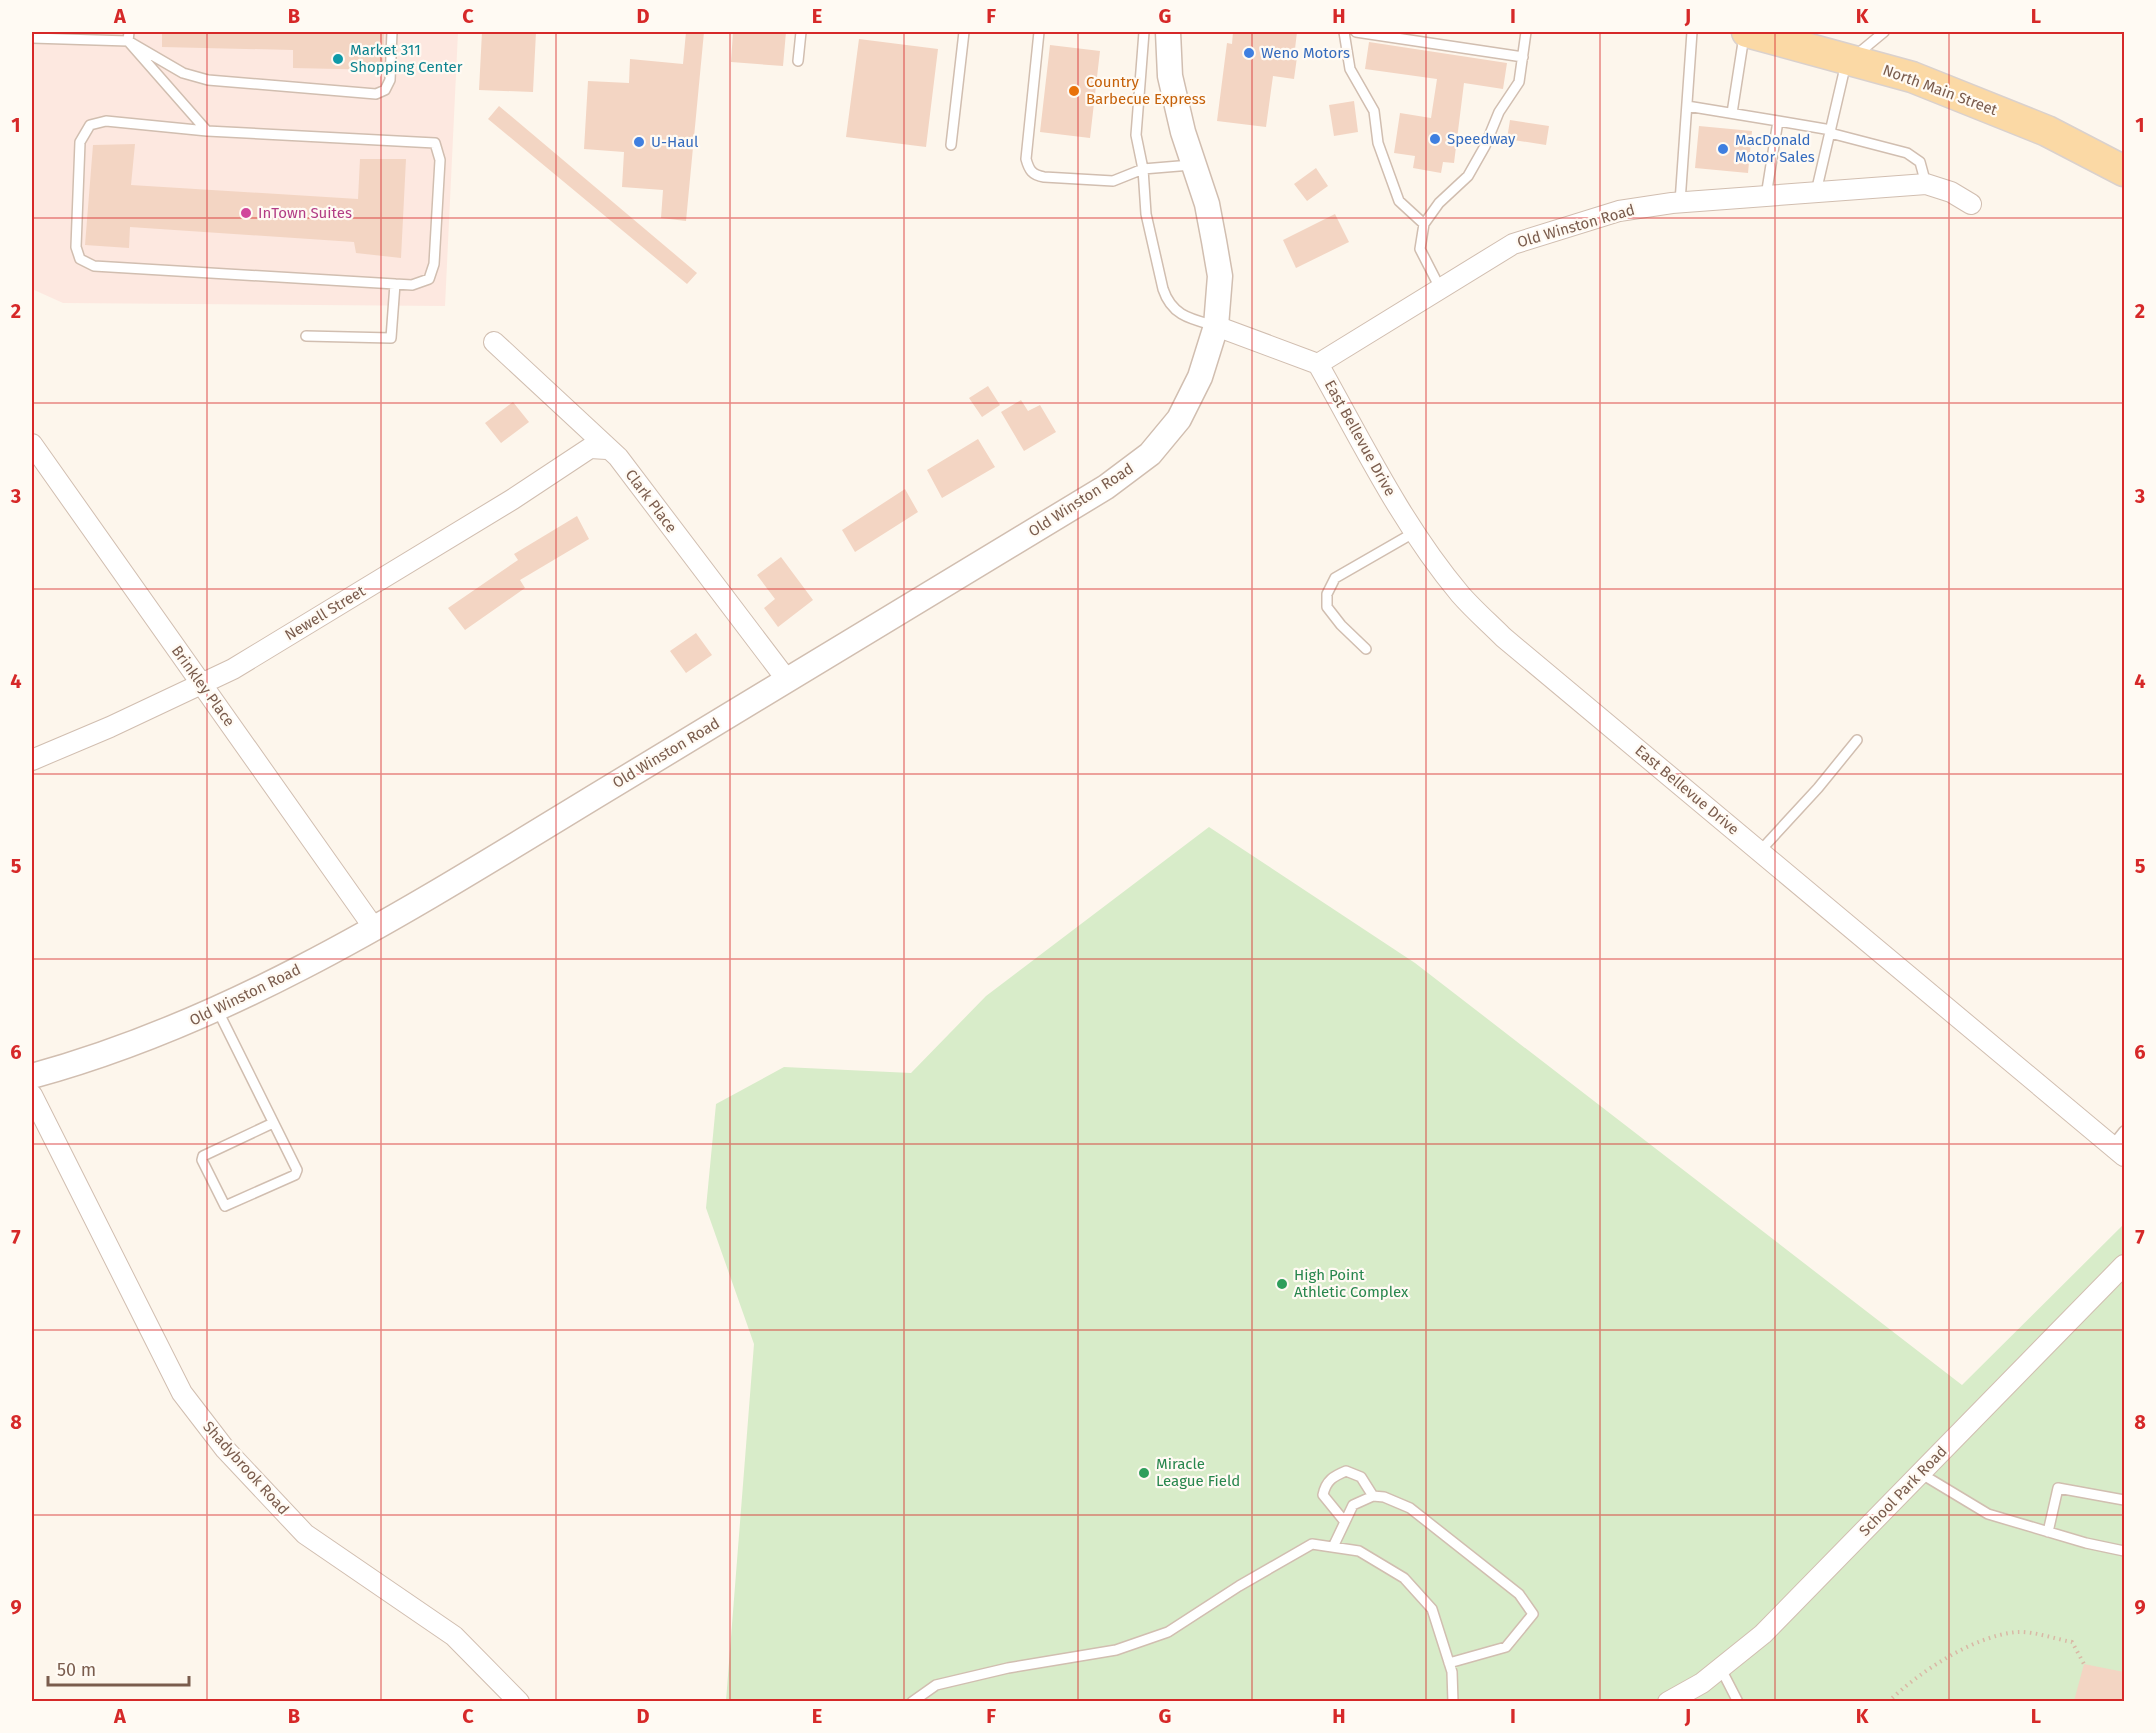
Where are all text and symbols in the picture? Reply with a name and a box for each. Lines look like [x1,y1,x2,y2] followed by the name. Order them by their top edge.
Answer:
[113,4,127,28] text: A
[288,4,300,28] text: B
[462,4,474,28] text: C
[636,4,650,28] text: D
[812,4,822,28] text: E
[986,4,996,28] text: F
[1159,4,1171,28] text: G
[1332,4,1346,28] text: H
[1510,4,1516,28] text: I
[1684,4,1691,28] text: J
[1856,4,1869,28] text: K
[2031,4,2041,28] text: L
[350,41,463,76] place label: Market 311 Shopping Center
[1261,44,1350,62] place label: Weno Motors
[1242,46,1256,60] marker: Weno Motors
[331,52,345,66] marker: Market 311 Shopping Center
[1880,61,2000,119] street label: North Main Street
[1086,73,1206,108] place label: Country Barbecue Express
[1067,84,1081,98] marker: Country Barbecue Express
[11,113,21,137] text: 1
[2135,113,2145,137] text: 1
[1447,130,1516,148] place label: Speedway
[1735,131,1815,166] place label: MacDonald Motor Sales
[1428,132,1442,146] marker: Speedway
[651,133,699,151] place label: U-Haul
[632,135,646,149] marker: U-Haul
[1716,142,1730,156] marker: MacDonald Motor Sales
[1515,201,1637,251] street label: Old Winston Road
[258,204,352,222] place label: InTown Suites
[239,206,253,220] marker: InTown Suites
[11,299,21,323] text: 2
[2135,299,2145,323] text: 2
[1321,377,1399,499] street label: East Bellevue Drive
[1025,459,1137,541] street label: Old Winston Road
[621,466,681,536] street label: Clark Place
[10,484,21,508] text: 3
[2134,484,2145,508] text: 3
[281,582,369,644] street label: Newell Street
[168,642,238,730] street label: Brinkley Place
[10,669,22,693] text: 4
[2134,669,2146,693] text: 4
[609,714,723,792] street label: Old Winston Road
[1631,741,1743,839] street label: East Bellevue Drive
[11,854,22,878] text: 5
[2135,854,2146,878] text: 5
[187,960,303,1030] street label: Old Winston Road
[10,1040,22,1064] text: 6
[2134,1040,2146,1064] text: 6
[11,1225,21,1249] text: 7
[2135,1225,2145,1249] text: 7
[1294,1266,1409,1301] place label: High Point Athletic Complex
[1275,1277,1289,1291] marker: High Point Athletic Complex
[10,1410,22,1434] text: 8
[2134,1410,2146,1434] text: 8
[199,1418,293,1518] street label: Shadybrook Road
[1855,1442,1951,1540] street label: School Park Road
[1156,1455,1240,1490] place label: Miracle League Field
[1137,1466,1151,1480] marker: Miracle League Field
[10,1595,22,1619] text: 9
[2134,1595,2146,1619] text: 9
[48,1649,189,1687] scale bar
[57,1659,96,1681] text: 50 m
[113,1704,127,1728] text: A
[288,1704,300,1728] text: B
[462,1704,474,1728] text: C
[636,1704,650,1728] text: D
[812,1704,822,1728] text: E
[986,1704,996,1728] text: F
[1159,1704,1171,1728] text: G
[1332,1704,1346,1728] text: H
[1510,1704,1516,1728] text: I
[1684,1704,1691,1728] text: J
[1856,1704,1869,1728] text: K
[2031,1704,2041,1728] text: L

